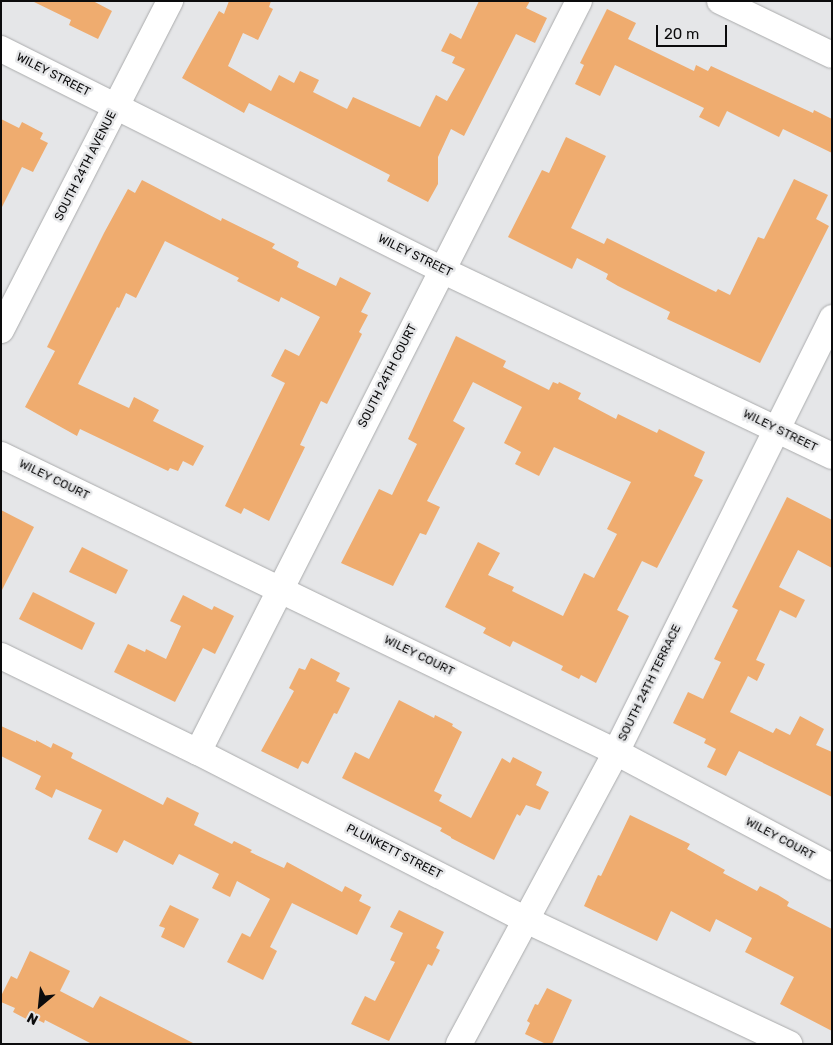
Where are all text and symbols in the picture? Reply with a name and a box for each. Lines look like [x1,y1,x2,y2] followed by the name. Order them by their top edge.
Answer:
[658,15,729,47] scale bar
[664,25,699,43] text: 20 m
[14,50,92,100] street label: WILEY STREET
[52,109,120,223] street label: SOUTH 24TH AVENUE
[375,232,455,280] street label: WILEY STREET
[356,322,420,430] street label: SOUTH 24TH COURT
[740,407,820,455] street label: WILEY STREET
[16,457,92,503] street label: WILEY COURT
[615,622,685,744] street label: SOUTH 24TH TERRACE
[381,633,457,679] street label: WILEY COURT
[743,815,817,863] street label: WILEY COURT
[344,822,444,882] street label: PLUNKETT STREET
[15,980,65,1030] north arrow
[24,1009,41,1029] text: N

